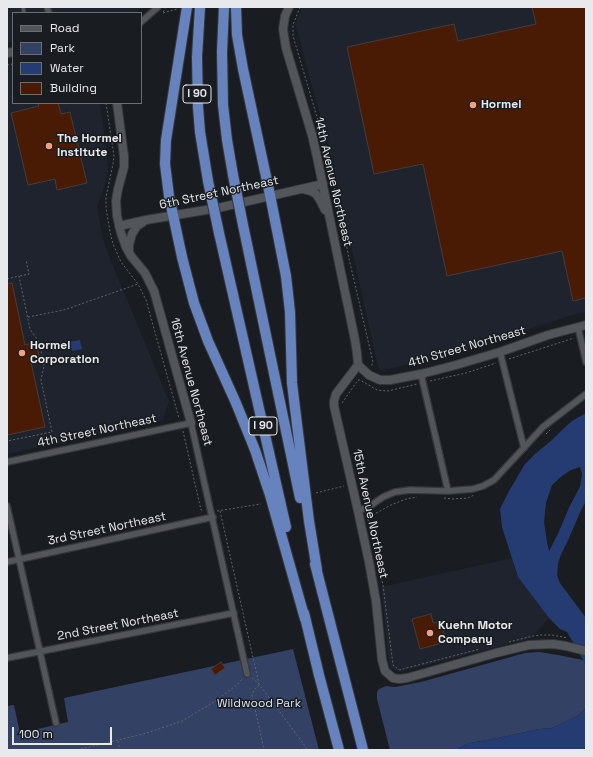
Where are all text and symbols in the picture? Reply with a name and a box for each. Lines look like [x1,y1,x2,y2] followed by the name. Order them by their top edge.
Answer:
[12,12,142,104] legend
[50,20,79,36] text: Road
[50,40,75,56] text: Park
[50,60,84,76] text: Water
[50,80,97,96] text: Building
[183,85,211,103] road number: I 90
[481,98,521,112] place label: Hormel
[468,100,478,110] marker: Hormel
[311,116,355,248] street label: 14th Avenue Northeast
[57,132,122,160] place label: The Hormel Institute
[44,141,54,151] marker: The Hormel Institute
[158,173,280,213] street label: 6th Street Northeast
[167,316,215,448] street label: 16th Avenue Northeast
[407,323,527,371] street label: 4th Street Northeast
[30,339,99,367] place label: Hormel Corporation
[17,348,27,358] marker: Hormel Corporation
[36,411,158,451] street label: 4th Street Northeast
[249,417,277,435] road number: I 90
[349,448,391,580] street label: 15th Avenue Northeast
[47,509,167,549] street label: 3rd Street Northeast
[56,606,180,644] street label: 2nd Street Northeast
[438,619,513,647] place label: Kuehn Motor Company
[425,628,435,638] marker: Kuehn Motor Company
[217,697,301,711] park label: Wildwood Park
[14,719,114,745] scale bar
[19,726,53,742] text: 100 m

